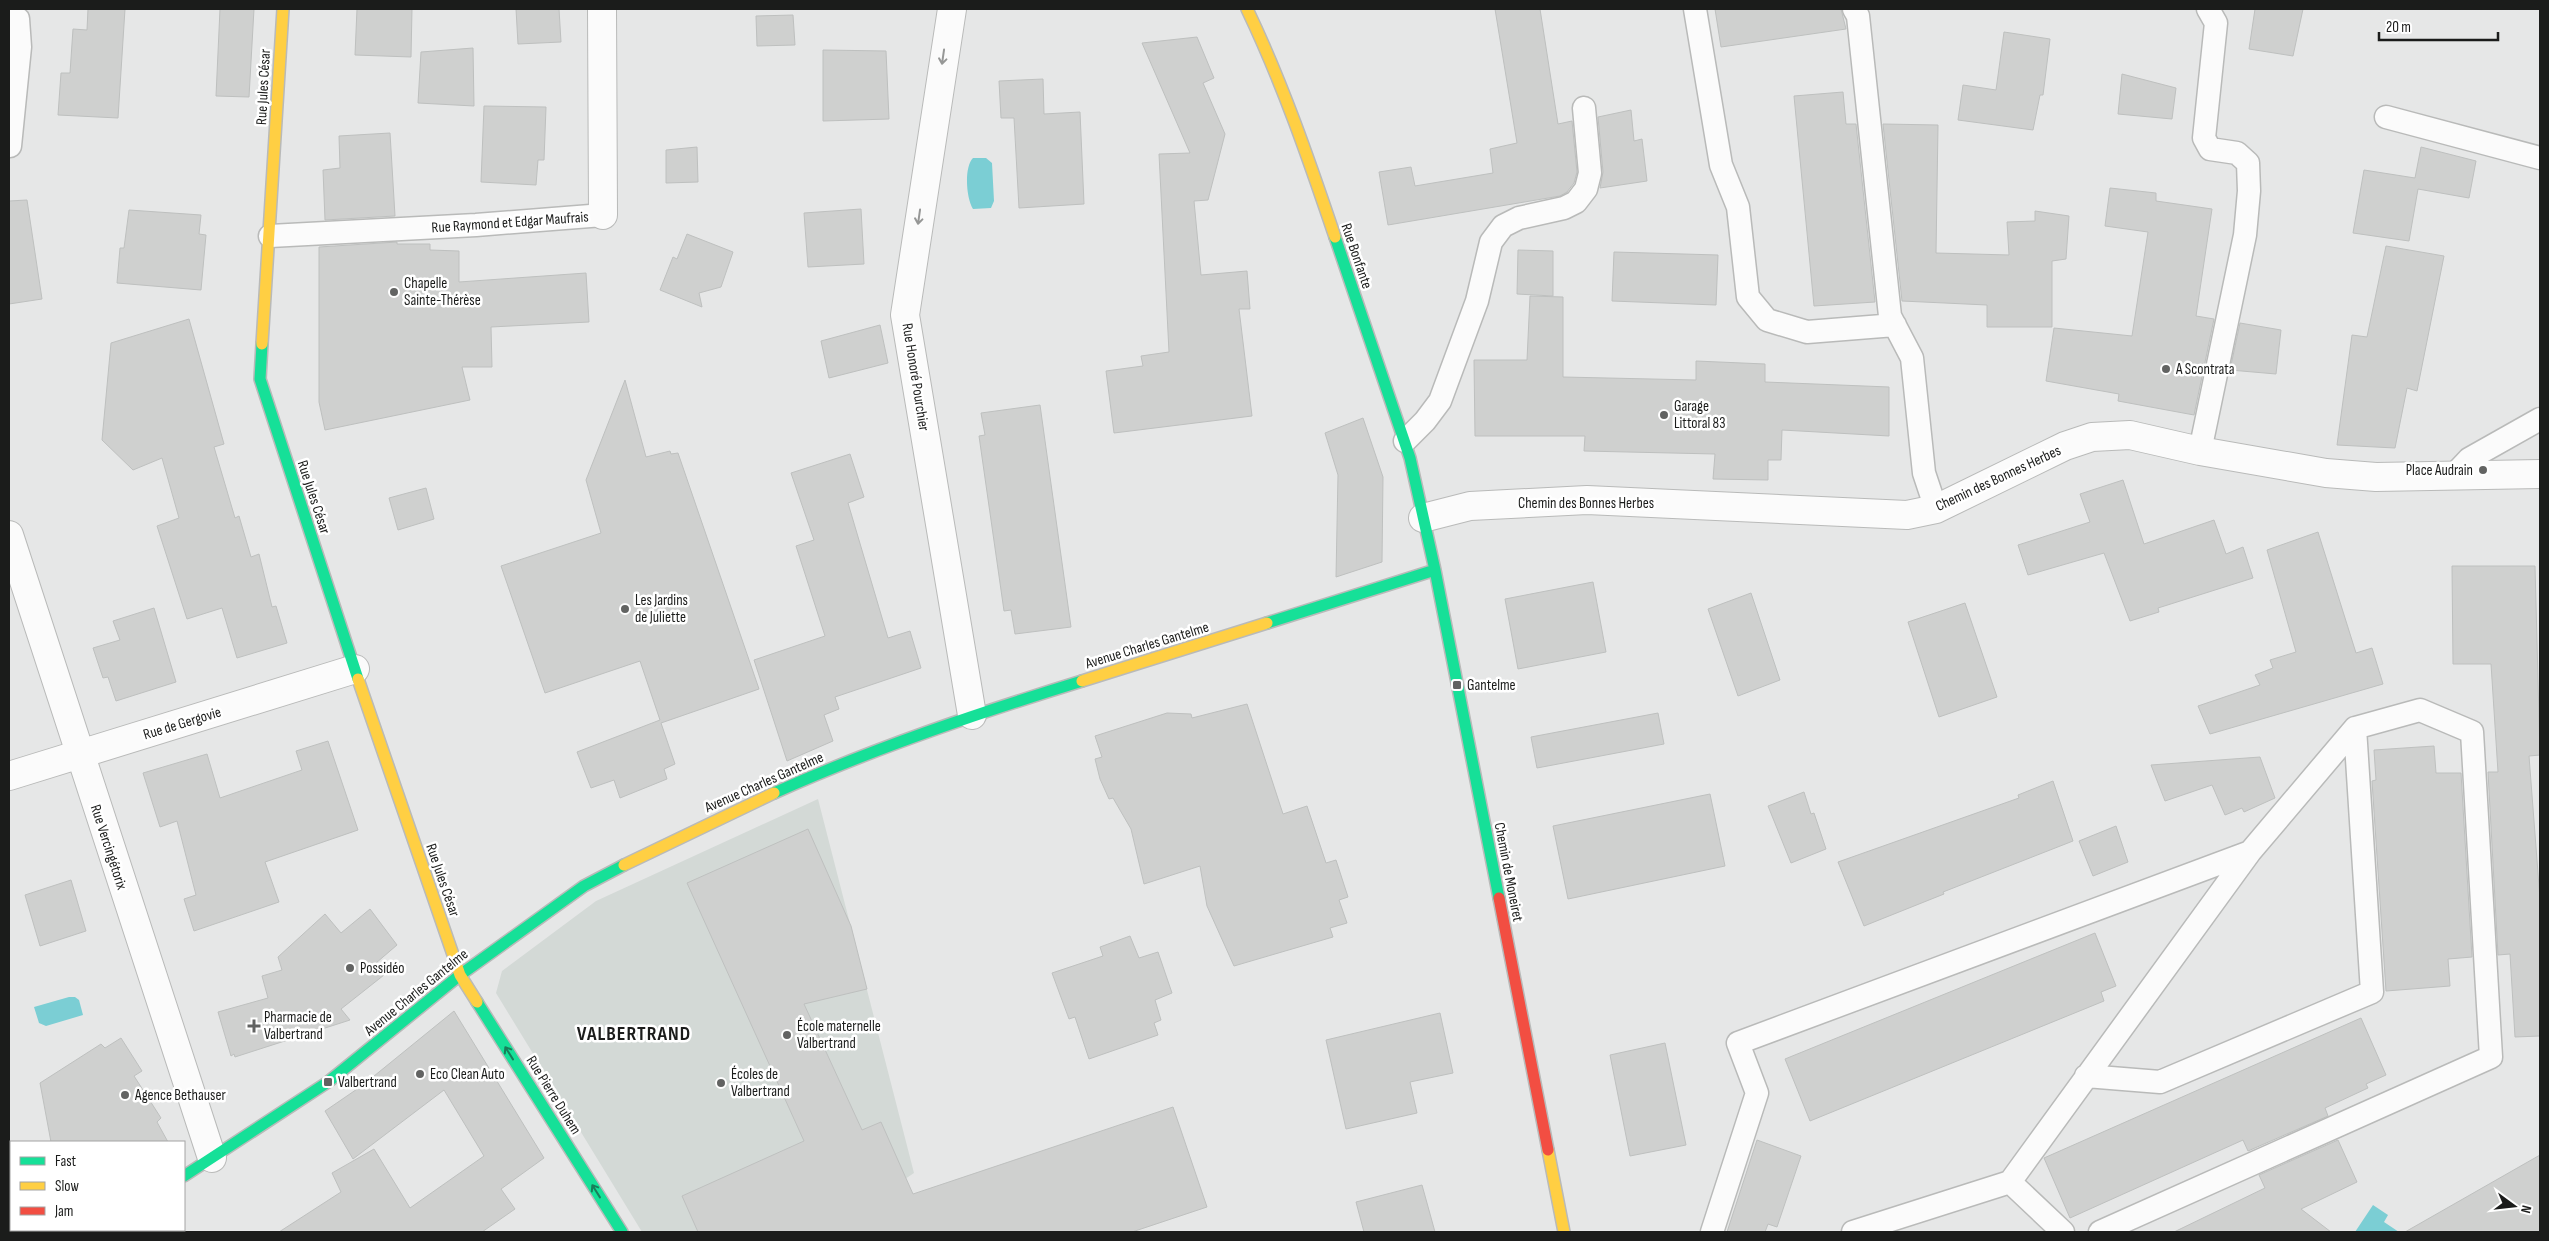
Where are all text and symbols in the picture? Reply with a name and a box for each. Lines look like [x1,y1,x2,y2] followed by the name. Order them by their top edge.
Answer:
[2379,10,2498,42] scale bar
[2386,18,2411,37] text: 20 m
[252,48,275,126] street label: Rue Jules César
[937,48,947,64] one-way arrow
[431,208,589,237] street label: Rue Raymond et Edgar Maufrais
[914,209,924,225] one-way arrow
[1336,221,1377,291] street label: Rue Bonfante
[404,274,481,310] place label: Chapelle Sainte-Thérèse
[388,286,400,298] marker: Chapelle Sainte-Thérèse
[898,322,934,433] street label: Rue Honoré Pourchier
[2175,360,2235,379] place label: A Scontrata
[2160,363,2172,375] marker: A Scontrata
[1674,397,1725,433] place label: Garage Littoral 83
[1658,409,1670,421] marker: Garage Littoral 83
[1932,441,2064,516] street label: Chemin des Bonnes Herbes
[293,458,335,537] street label: Rue Jules César
[2406,461,2473,480] place label: Place Audrain
[2477,464,2489,476] marker: Place Audrain
[1518,494,1654,513] street label: Chemin des Bonnes Herbes
[635,591,688,627] place label: Les Jardins de Juliette
[619,603,631,615] marker: Les Jardins de Juliette
[1082,618,1211,674] street label: Avenue Charles Gantelme
[1467,676,1516,695] place label: Gantelme
[1451,679,1463,691] marker: Gantelme
[141,703,223,744] street label: Rue de Gergovie
[701,748,827,818] street label: Avenue Charles Gantelme
[86,802,131,893] street label: Rue Vercingétorix
[1490,821,1528,924] street label: Chemin de Moneiret
[421,841,464,920] street label: Rue Jules César
[360,945,472,1041] street label: Avenue Charles Gantelme
[360,959,404,978] place label: Possidéo
[344,962,356,974] marker: Possidéo
[264,1008,332,1044] place label: Pharmacie de Valbertrand
[797,1017,881,1053] place label: École maternelle Valbertrand
[248,1020,260,1032] marker: Pharmacie de Valbertrand
[577,1022,691,1046] district label: VALBERTRAND
[781,1029,793,1041] marker: École maternelle Valbertrand
[504,1047,514,1061] one-way arrow
[522,1052,585,1138] street label: Rue Pierre Duhem
[430,1065,505,1084] place label: Eco Clean Auto
[731,1065,790,1101] place label: Écoles de Valbertrand
[414,1068,426,1080] marker: Eco Clean Auto
[338,1073,397,1092] place label: Valbertrand
[322,1076,334,1088] marker: Valbertrand
[715,1077,727,1089] marker: Écoles de Valbertrand
[134,1086,226,1105] place label: Agence Bethauser
[119,1089,131,1101] marker: Agence Bethauser
[10,1141,185,1231] legend
[55,1152,77,1171] text: Fast
[55,1177,79,1196] text: Slow
[2489,1181,2539,1231] north arrow
[591,1184,601,1198] one-way arrow
[54,1202,73,1221] text: Jam
[2517,1203,2535,1215] text: N

